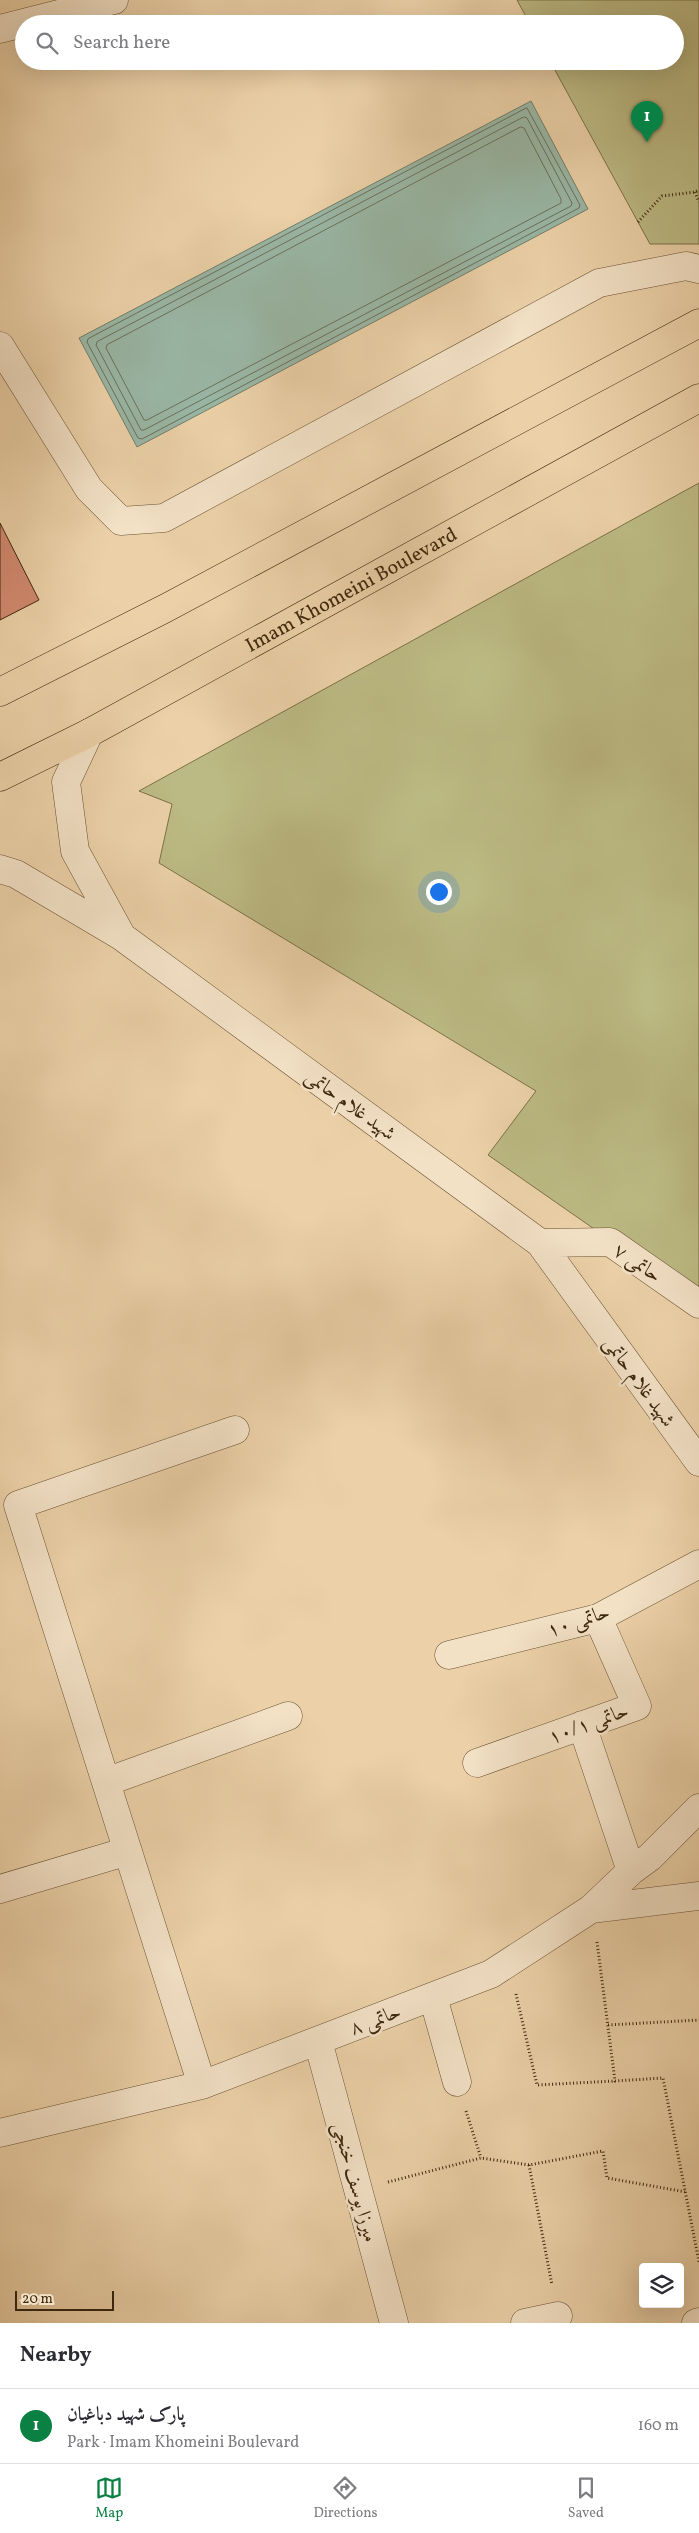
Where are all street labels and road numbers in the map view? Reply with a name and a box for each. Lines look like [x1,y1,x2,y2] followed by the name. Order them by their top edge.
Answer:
[241,521,463,660] street label: Imam Khomeini Boulevard
[297,1063,401,1150] street label: شهید غلام حاتمی
[607,1237,667,1290] street label: حاتمی ۷
[594,1331,681,1435] street label: شهید غلام حاتمی
[544,1599,614,1645] street label: حاتمی ۱۰
[545,1697,633,1752] street label: حاتمی ۱۰/۱
[346,1998,405,2043] street label: حاتمی ۸
[325,2119,384,2246] street label: میرزا یوسف خنجی

